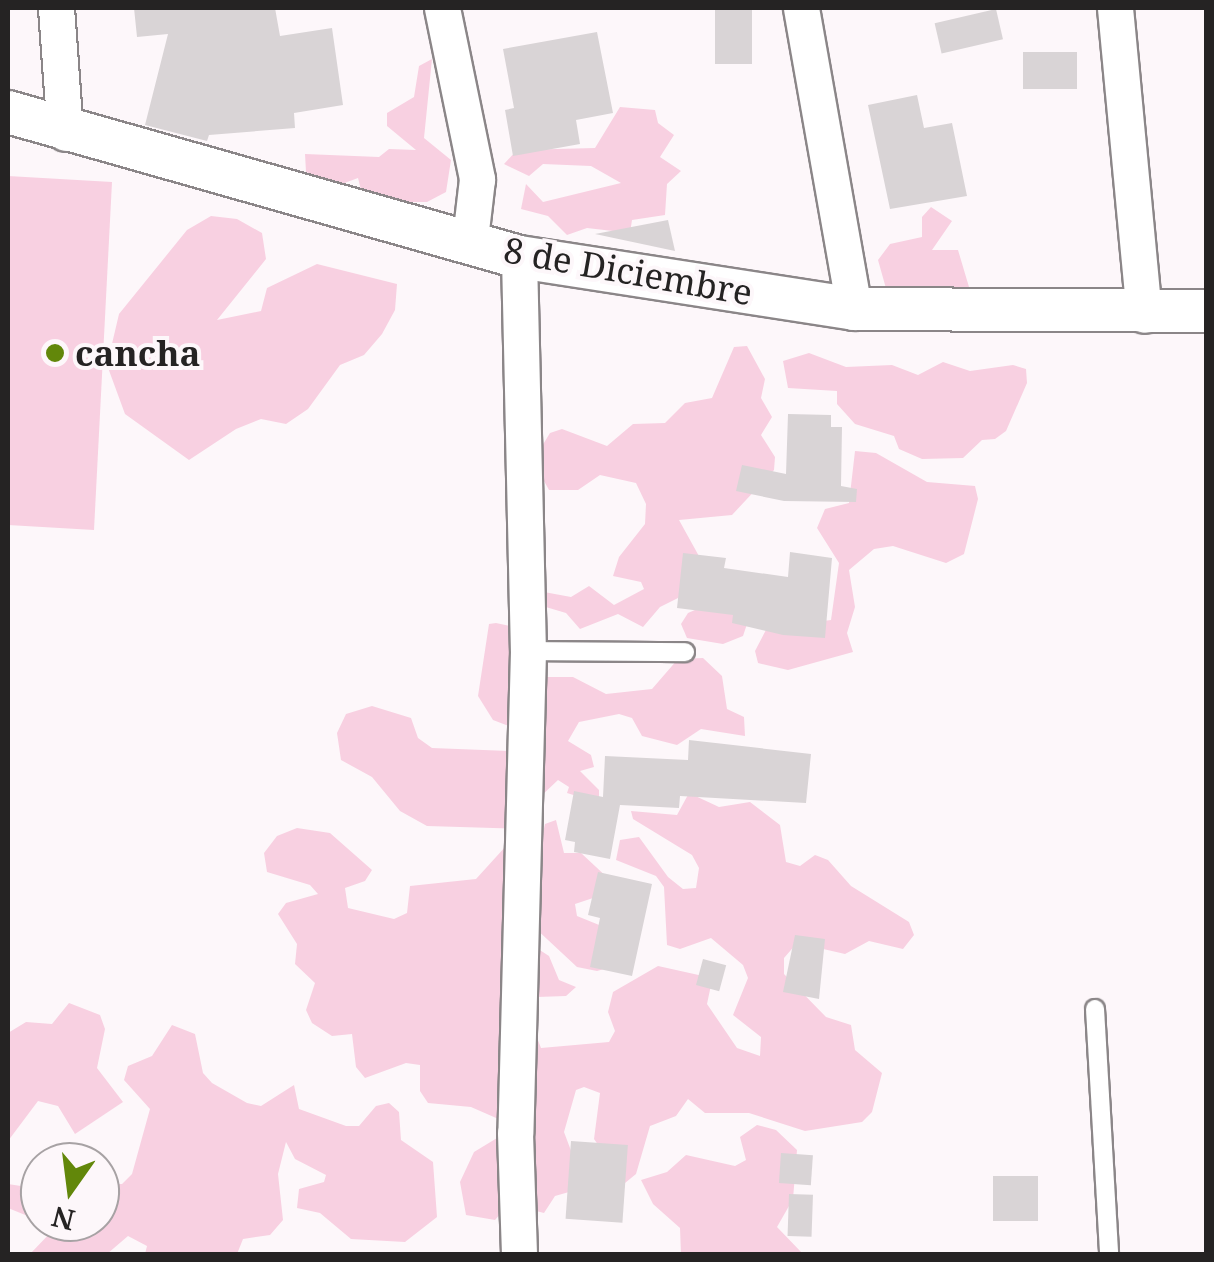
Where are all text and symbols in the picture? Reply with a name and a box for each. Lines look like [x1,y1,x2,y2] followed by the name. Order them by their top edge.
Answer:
[500,228,756,314] street label: 8 de Diciembre
[75,332,201,374] place label: cancha
[44,342,66,364] marker: cancha
[20,1142,120,1242] north arrow
[48,1198,79,1240] text: N

